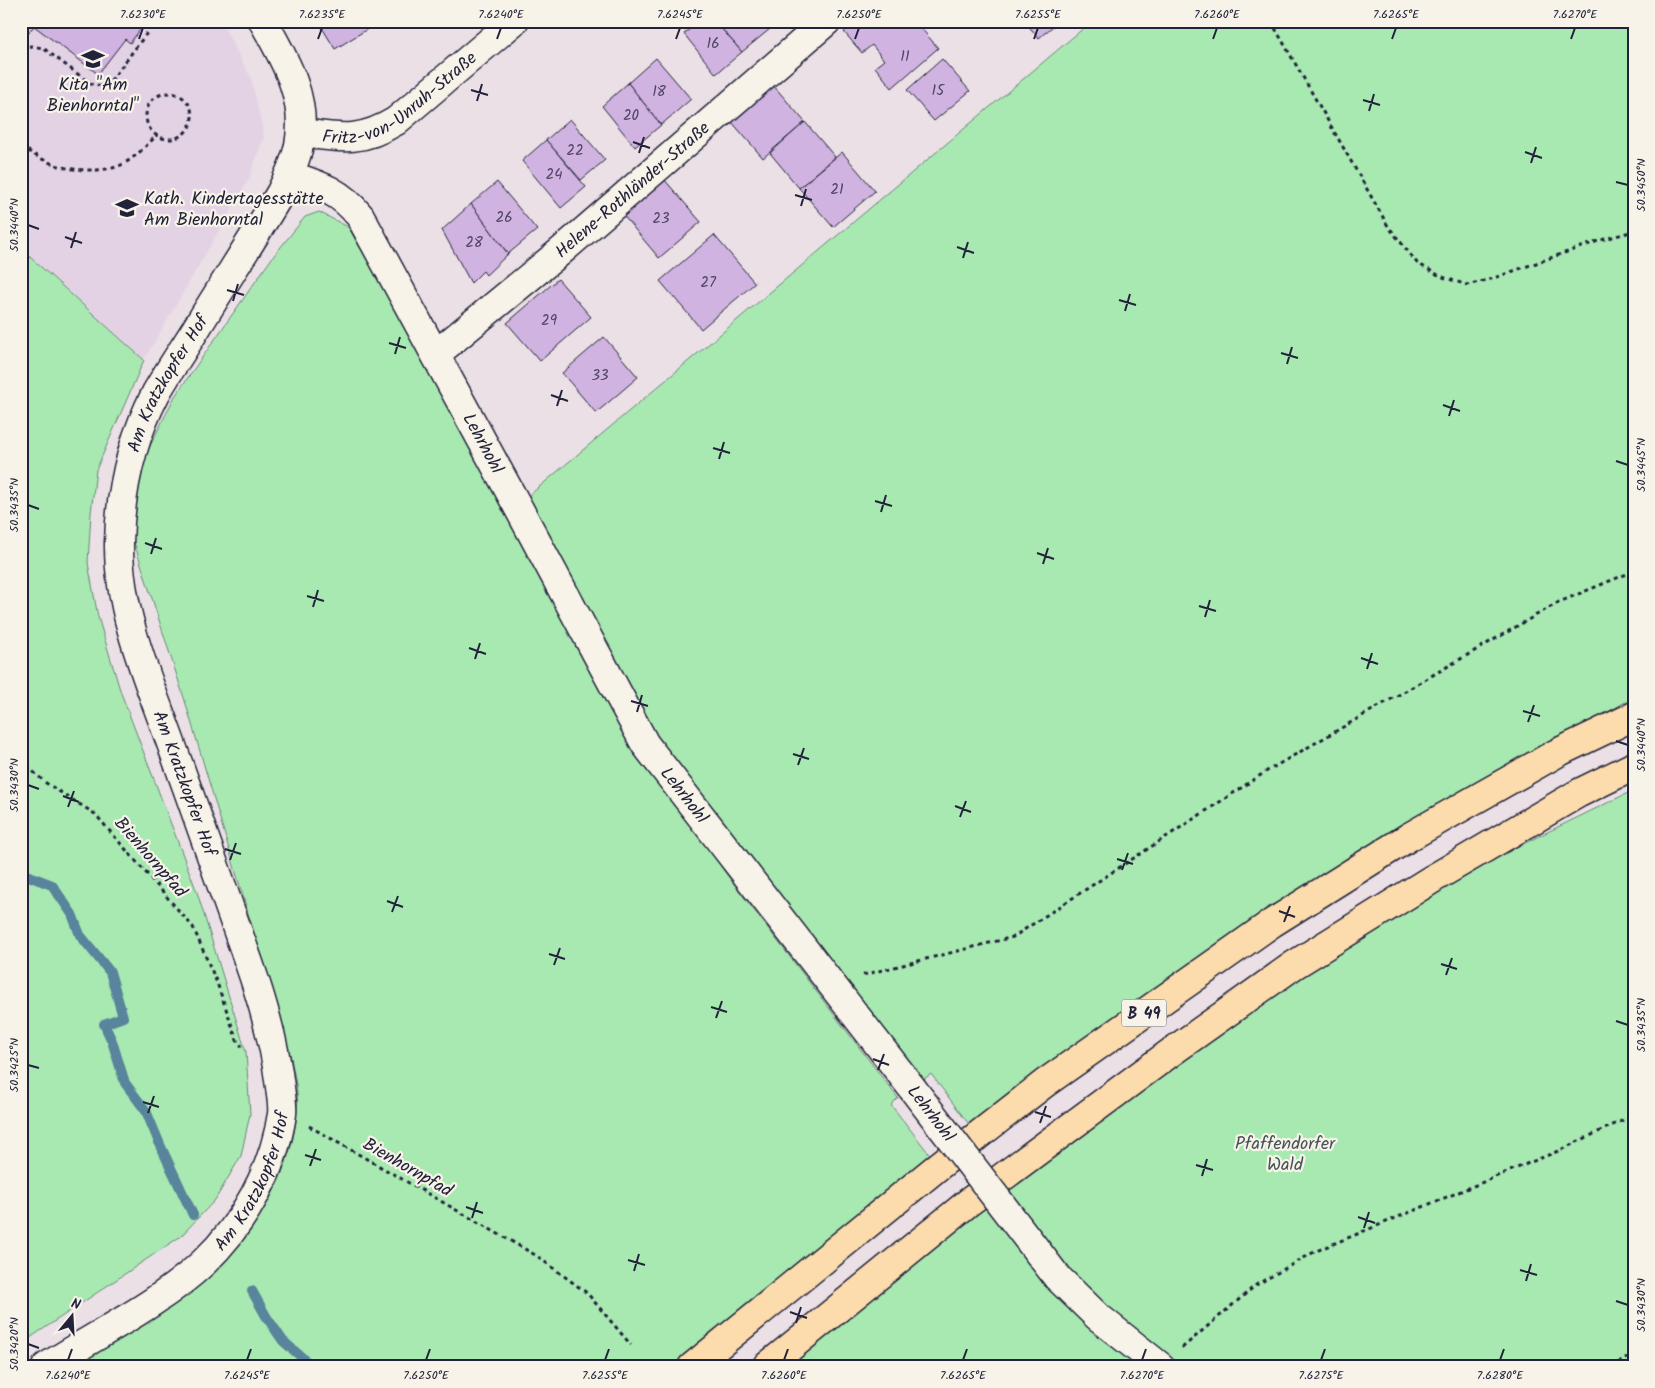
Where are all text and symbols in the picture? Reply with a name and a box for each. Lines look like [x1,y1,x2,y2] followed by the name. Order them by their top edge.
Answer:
[120,5,167,24] text: 7.6230°E
[299,5,346,24] text: 7.6235°E
[478,5,525,24] text: 7.6240°E
[657,5,704,24] text: 7.6245°E
[836,5,883,24] text: 7.6250°E
[1015,5,1062,24] text: 7.6255°E
[1194,5,1241,24] text: 7.6260°E
[1373,5,1420,24] text: 7.6265°E
[1553,5,1598,24] text: 7.6270°E
[706,32,720,56] house number: 16
[321,45,484,153] street label: Fritz-von-Unruh-Straße
[900,45,910,69] house number: 11
[80,46,106,72] school or university icon: Kita "Am Bienhorntal"
[47,71,139,121] place label: Kita "Am Bienhorntal"
[932,79,945,103] house number: 15
[652,80,667,104] house number: 18
[623,104,640,128] house number: 20
[549,115,717,266] street label: Helene-Rothländer-Straße
[566,139,584,163] house number: 22
[1632,158,1651,212] text: 50.3450°N
[546,163,562,187] house number: 24
[830,178,844,202] house number: 21
[144,185,324,235] place label: Kath. Kindertagesstätte Am Bienhorntal
[114,195,140,221] school or university icon: Kath. Kindertagesstätte Am Bienhorntal
[5,198,24,252] text: 50.3440°N
[495,206,513,230] house number: 26
[652,207,670,231] house number: 23
[465,231,484,255] house number: 28
[700,271,717,295] house number: 27
[120,308,218,456] street label: Am Kratzkopfer Hof
[541,309,558,333] house number: 29
[591,364,609,388] house number: 33
[454,408,511,480] street label: Lehrhohl
[1632,438,1651,492] text: 50.3445°N
[5,478,24,532] text: 50.3435°N
[144,707,224,862] street label: Am Kratzkopfer Hof
[1632,718,1651,772] text: 50.3440°N
[5,758,24,812] text: 50.3430°N
[652,761,715,831] street label: Lehrhohl
[106,811,194,906] street label: Bienhornpfad
[1632,998,1651,1052] text: 50.3435°N
[1122,1000,1166,1026] road number: B 49
[5,1038,24,1092] text: 50.3425°N
[899,1080,962,1150] street label: Lehrhohl
[208,1108,298,1258] street label: Am Kratzkopfer Hof
[1235,1130,1336,1180] park label: Pfaffendorfer Wald
[357,1131,459,1206] street label: Bienhornpfad
[1632,1278,1651,1332] text: 50.3430°N
[48,1290,98,1340] north arrow
[68,1293,83,1316] text: N
[5,1317,24,1371] text: 50.3420°N
[45,1366,92,1385] text: 7.6240°E
[224,1366,271,1385] text: 7.6245°E
[403,1366,450,1385] text: 7.6250°E
[582,1366,629,1385] text: 7.6255°E
[761,1366,808,1385] text: 7.6260°E
[940,1366,987,1385] text: 7.6265°E
[1120,1366,1165,1385] text: 7.6270°E
[1298,1366,1345,1385] text: 7.6275°E
[1477,1366,1524,1385] text: 7.6280°E

